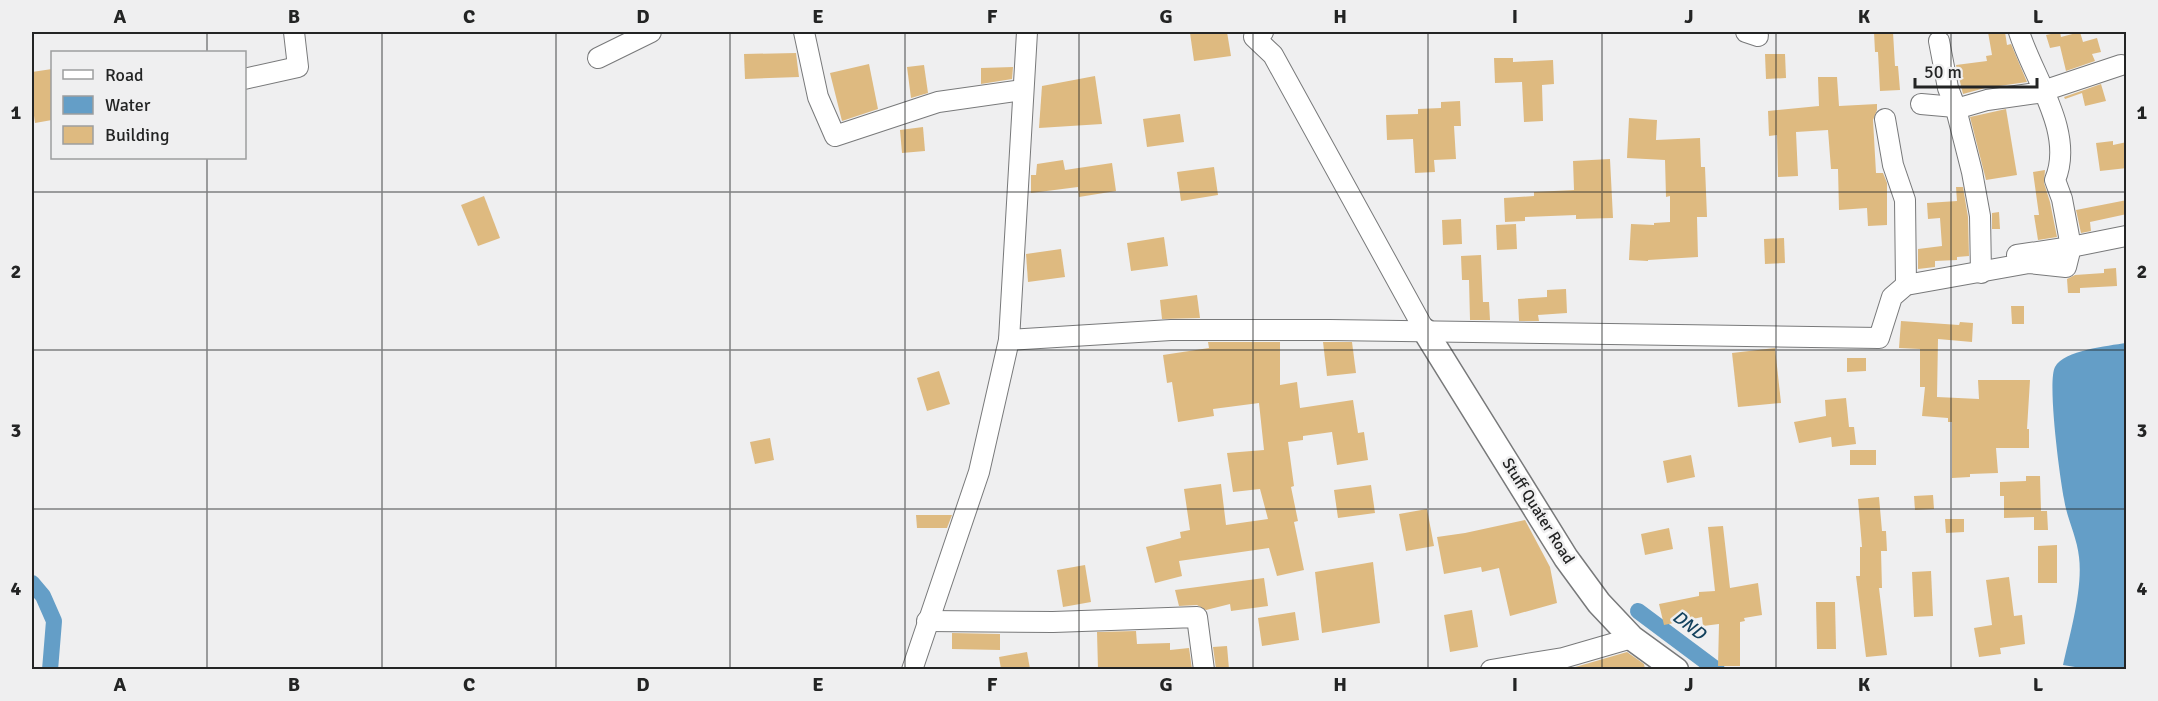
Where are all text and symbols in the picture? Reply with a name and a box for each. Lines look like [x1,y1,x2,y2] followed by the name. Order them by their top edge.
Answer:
[114,4,127,29] text: A
[288,4,300,29] text: B
[463,4,475,29] text: C
[636,4,650,29] text: D
[812,4,824,29] text: E
[987,4,998,29] text: F
[1159,4,1173,29] text: G
[1333,4,1347,29] text: H
[1512,4,1518,29] text: I
[1684,4,1694,29] text: J
[1858,4,1871,29] text: K
[2033,4,2044,29] text: L
[51,51,246,159] legend
[1915,51,2036,89] scale bar
[1924,61,1962,83] text: 50 m
[105,64,144,86] text: Road
[105,94,151,116] text: Water
[11,100,22,125] text: 1
[2137,100,2148,125] text: 1
[105,124,169,146] text: Building
[11,259,21,284] text: 2
[2137,259,2147,284] text: 2
[11,418,21,443] text: 3
[2137,418,2147,443] text: 3
[1497,454,1579,568] street label: Stuff Quater Road
[11,576,22,601] text: 4
[2137,576,2148,601] text: 4
[1668,606,1711,645] water label: DND
[114,672,127,697] text: A
[288,672,300,697] text: B
[463,672,475,697] text: C
[636,672,650,697] text: D
[812,672,824,697] text: E
[987,672,998,697] text: F
[1159,672,1173,697] text: G
[1333,672,1347,697] text: H
[1512,672,1518,697] text: I
[1684,672,1694,697] text: J
[1858,672,1871,697] text: K
[2033,672,2044,697] text: L

